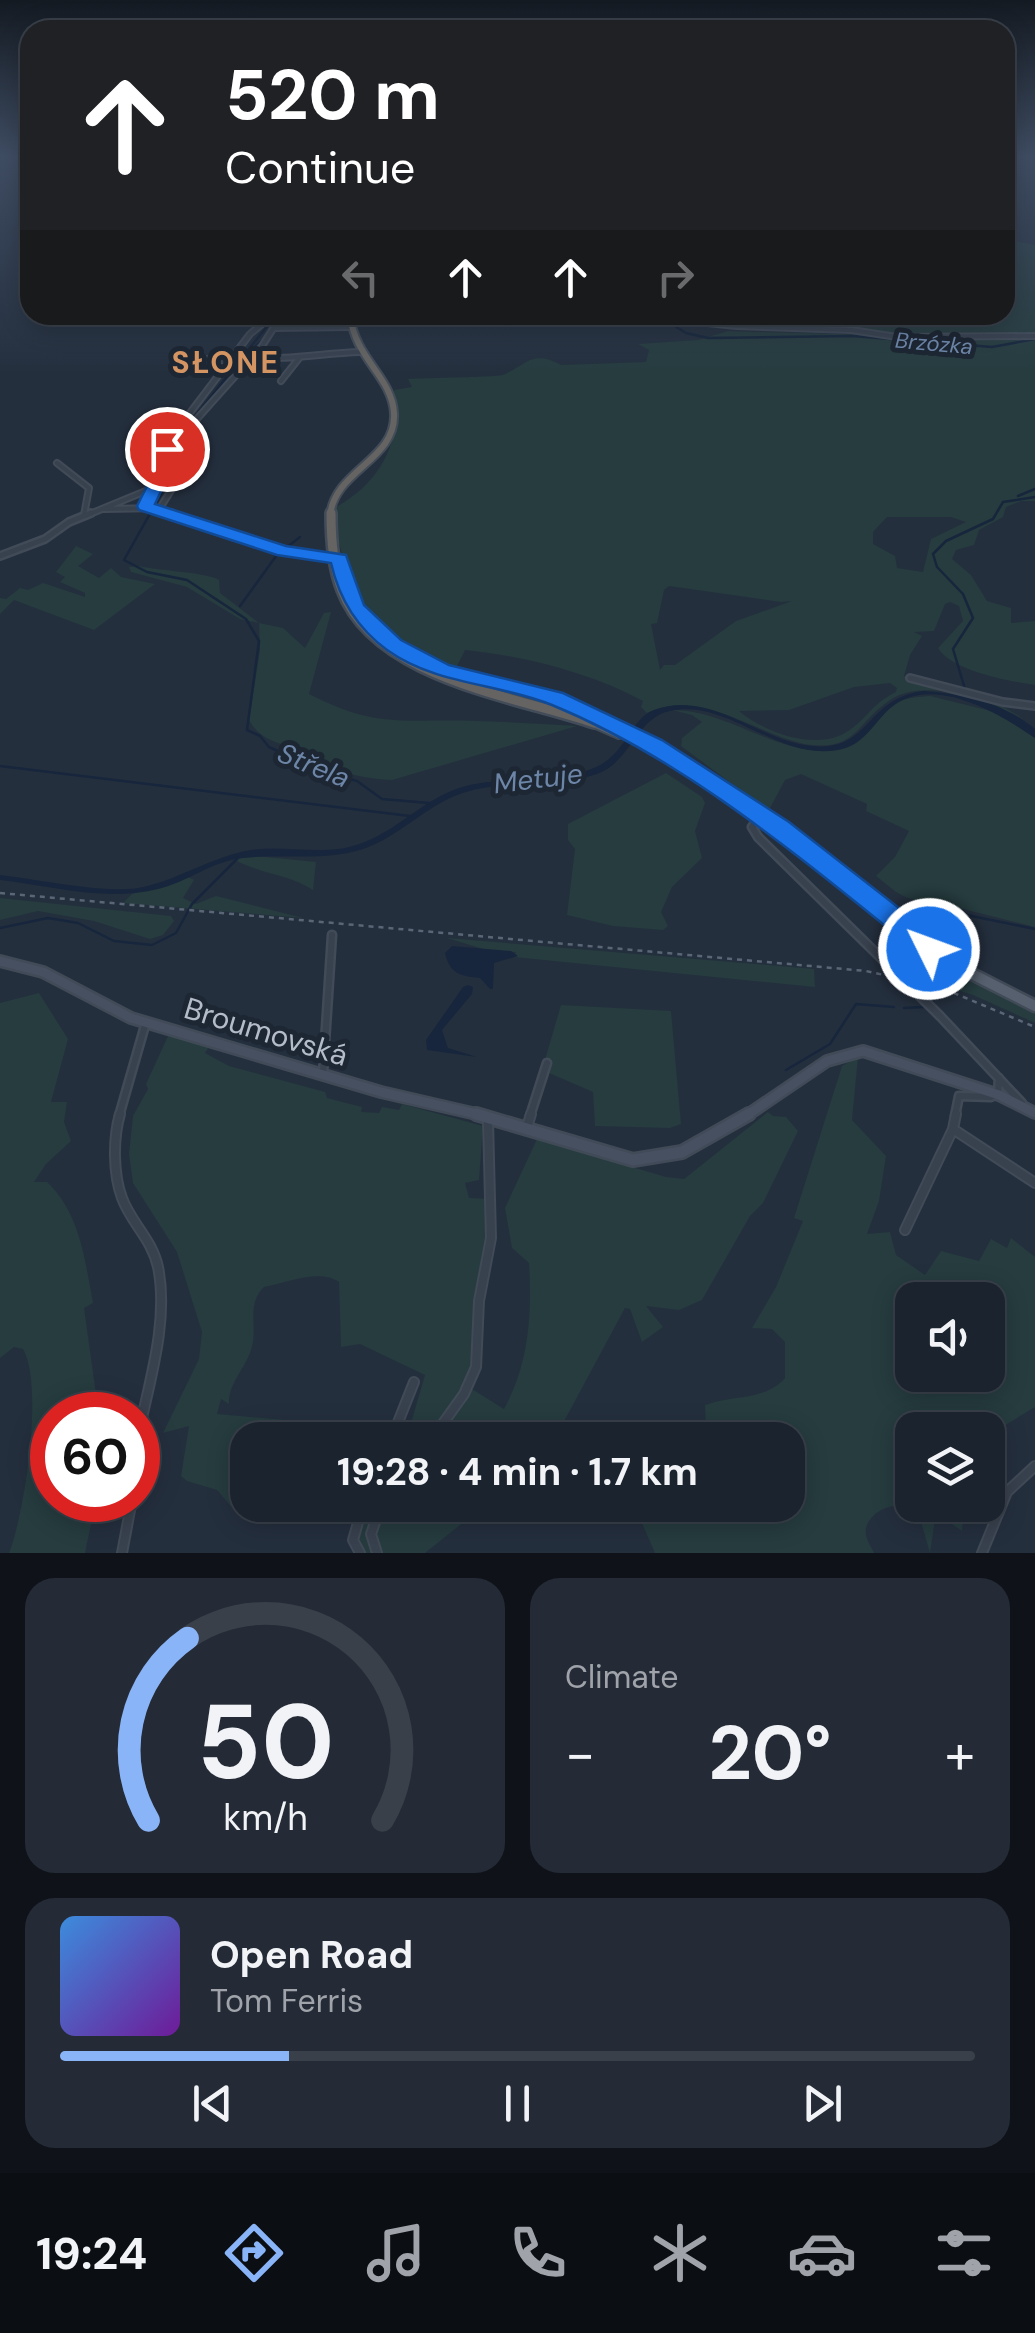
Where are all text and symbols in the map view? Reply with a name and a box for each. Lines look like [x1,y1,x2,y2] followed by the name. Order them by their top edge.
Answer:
[225,50,440,141] text: 520 m
[60,60,190,190] icon: ahead
[225,138,415,197] text: Continue
[333,250,388,305] icon: left
[438,250,493,305] icon: ahead
[543,250,598,305] icon: ahead
[648,250,703,305] icon: right
[894,326,974,361] water label: Brzózka
[171,343,281,382] district label: SŁONE
[125,407,210,492] pin
[140,422,195,477] icon: arrive
[272,734,355,797] water label: Střela
[491,755,585,802] water label: Metuje
[877,897,981,1001] position arrow
[180,988,353,1075] street label: Broumovská
[895,1282,1005,1522] map controls
[895,1282,1005,1392] button: sound
[30,1392,160,1522] speed limit sign: 60
[895,1412,1005,1522] button: layers
[337,1447,698,1497] text: 19:28 · 4 min · 1.7 km
[565,1656,679,1698] text: Climate
[196,1675,334,1810] text: 50
[709,1705,832,1802] text: 20°
[565,1718,595,1790] text: −
[945,1718,975,1790] text: +
[223,1795,307,1841] text: km/h
[210,1930,413,1980] text: Open Road
[210,1980,363,2022] text: Tom Ferris
[185,2076,240,2131] icon: previous
[490,2076,545,2131] icon: pause
[795,2076,850,2131] icon: next
[219,2218,289,2288] icon: directions
[361,2218,431,2288] icon: music
[503,2218,573,2288] icon: phone
[645,2218,715,2288] icon: climate
[787,2218,857,2288] icon: car
[929,2218,999,2288] icon: filters
[36,2224,147,2283] text: 19:24

